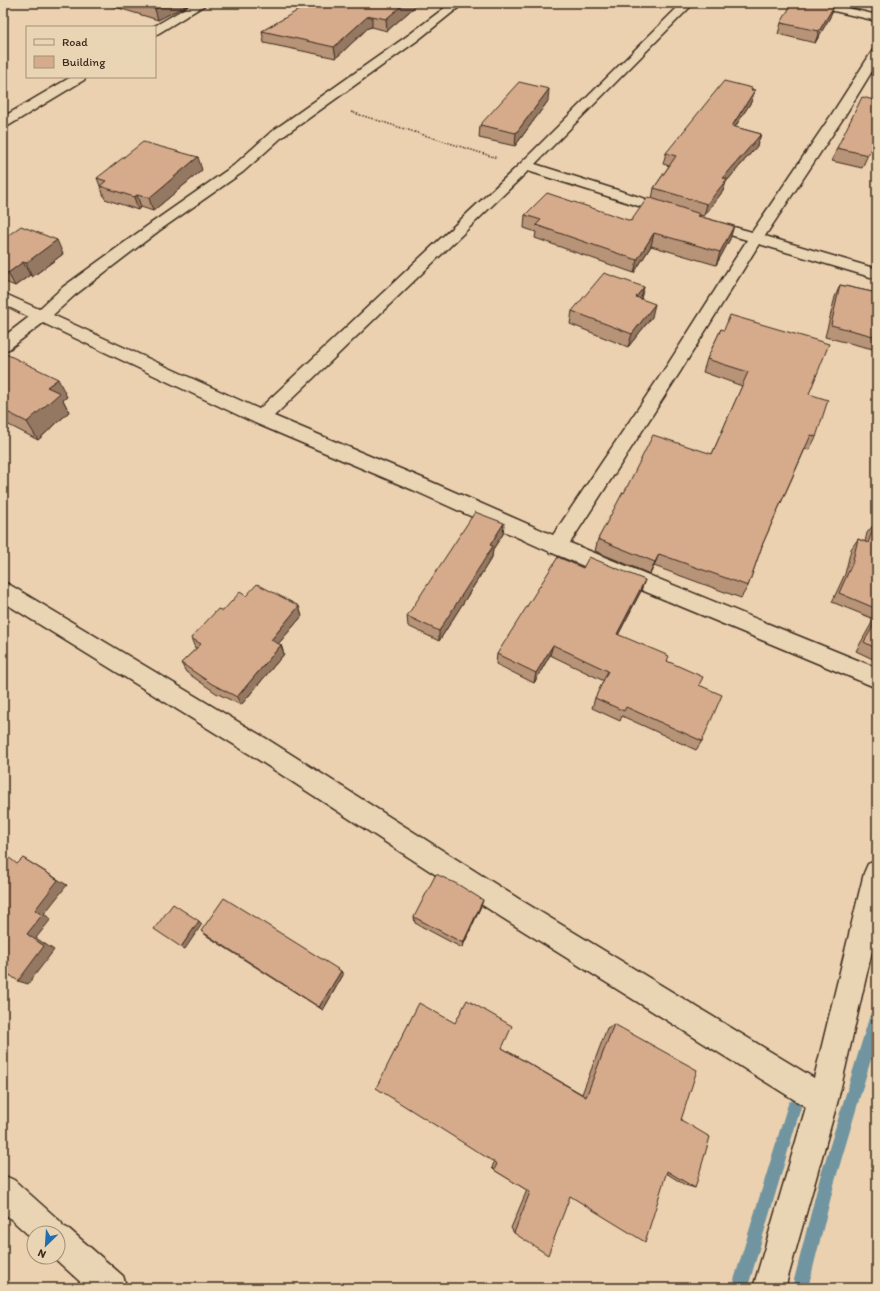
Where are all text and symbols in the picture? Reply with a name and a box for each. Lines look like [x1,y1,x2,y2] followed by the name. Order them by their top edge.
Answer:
[26,26,156,78] legend
[62,35,88,49] text: Road
[62,55,106,69] text: Building
[26,1225,66,1265] north arrow
[36,1246,48,1261] text: N

